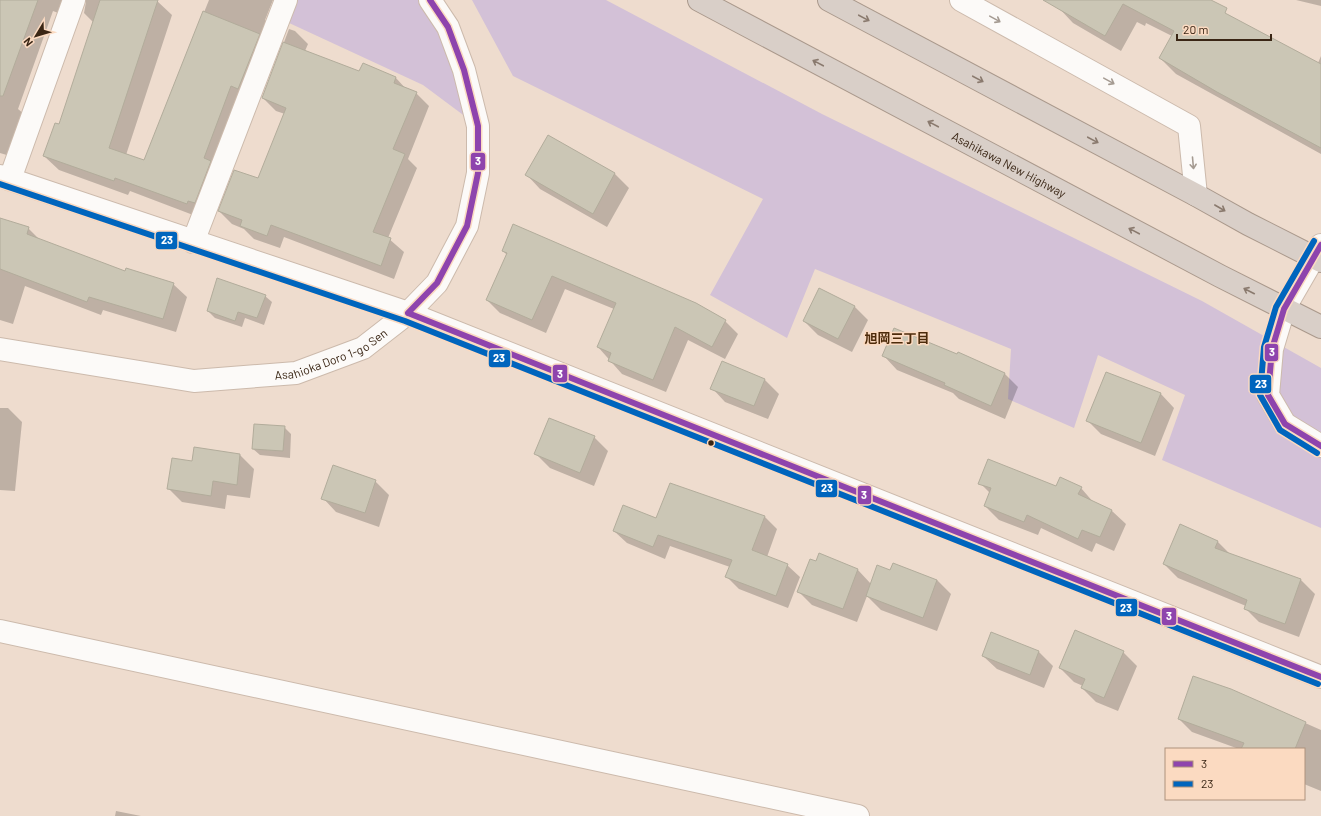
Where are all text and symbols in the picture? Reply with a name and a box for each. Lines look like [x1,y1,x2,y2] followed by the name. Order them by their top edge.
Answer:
[857,15,869,23] one-way arrow
[989,15,1001,23] one-way arrow
[16,16,56,56] north arrow
[1177,16,1271,42] scale bar
[1183,22,1209,36] text: 20 m
[20,36,35,49] text: N
[812,59,824,66] one-way arrow
[972,76,984,84] one-way arrow
[1103,78,1115,86] one-way arrow
[927,120,939,127] one-way arrow
[950,128,1069,200] street label: Asahikawa New Highway
[1087,137,1099,144] one-way arrow
[470,152,486,171] line badge: 3
[475,154,481,167] text: 3
[1189,156,1197,169] one-way arrow
[1214,205,1226,213] one-way arrow
[1128,227,1140,234] one-way arrow
[155,231,178,250] line badge: 23
[161,233,173,246] text: 23
[1244,287,1256,295] one-way arrow
[274,325,390,382] street label: Asahioka Doro 1-go Sen
[864,330,930,346] district label: 旭岡三丁目
[1264,343,1279,362] line badge: 3
[1269,345,1275,358] text: 3
[488,349,511,368] line badge: 23
[493,351,505,364] text: 23
[552,364,568,383] line badge: 3
[557,367,563,380] text: 3
[1249,374,1272,394] line badge: 23
[1255,377,1267,390] text: 23
[706,438,716,448] unlabelled marker
[815,479,838,498] line badge: 23
[821,481,833,494] text: 23
[857,485,872,505] line badge: 3
[861,488,867,501] text: 3
[1115,598,1138,617] line badge: 23
[1120,601,1132,614] text: 23
[1161,607,1177,626] line badge: 3
[1166,609,1172,622] text: 3
[1165,748,1305,800] legend
[1201,756,1207,770] text: 3
[1201,776,1214,790] text: 23

